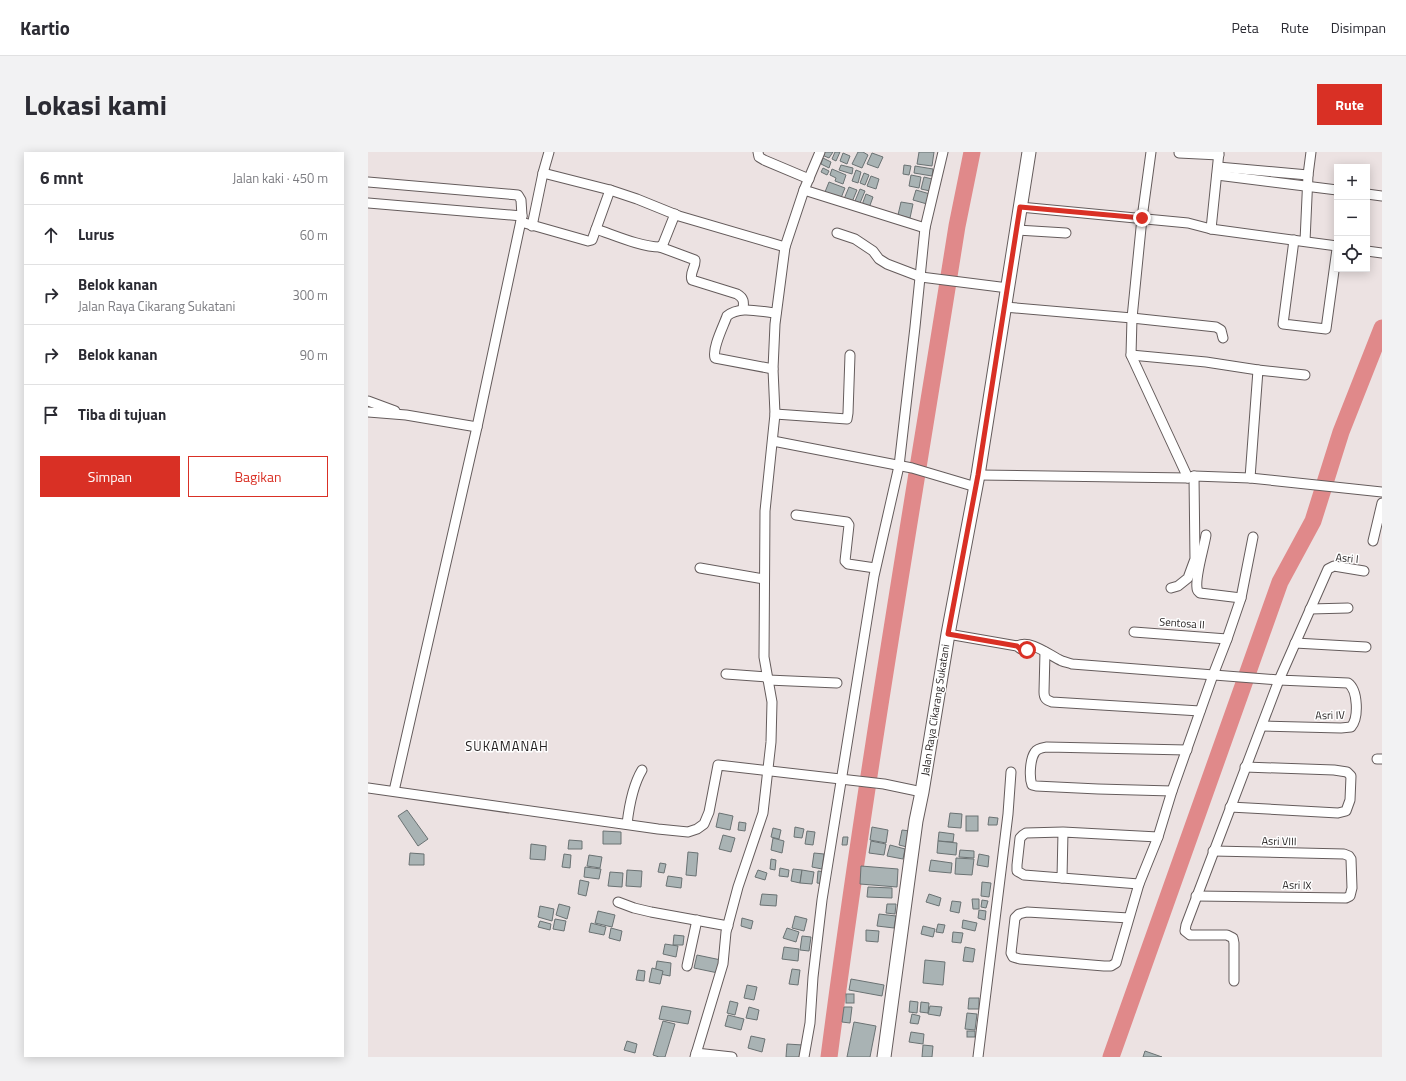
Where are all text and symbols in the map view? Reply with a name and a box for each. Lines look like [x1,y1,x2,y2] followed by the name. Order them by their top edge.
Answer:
[20,13,70,42] text: Kartio
[1232,17,1259,38] text: Peta
[1281,17,1309,38] text: Rute
[1331,17,1386,38] text: Disimpan
[24,83,167,126] text: Lokasi kami
[1317,84,1382,125] button: Rute
[1334,164,1370,272] map controls
[1334,164,1370,200] button: +
[40,165,83,191] text: 6 mnt
[232,168,328,188] text: Jalan kaki · 450 m
[1334,200,1370,236] button: −
[1133,209,1151,227] route end
[78,223,114,246] text: Lurus
[40,224,62,246] icon: ahead
[300,225,328,245] text: 60 m
[1334,236,1370,272] button: locate
[78,273,158,296] text: Belok kanan
[40,284,62,306] icon: right
[292,285,328,305] text: 300 m
[78,296,235,316] text: Jalan Raya Cikarang Sukatani
[78,343,158,366] text: Belok kanan
[40,344,62,366] icon: right
[300,345,328,365] text: 90 m
[78,403,166,426] text: Tiba di tujuan
[40,404,62,426] icon: arrive
[40,456,180,497] button: Simpan
[188,456,328,497] button: Bagikan
[1335,549,1359,567] street label: Asri I
[1159,613,1205,633] street label: Sentosa II
[1018,641,1036,659] route start
[917,643,953,777] street label: Jalan Raya Cikarang Sukatani
[1315,707,1345,723] street label: Asri IV
[465,736,549,756] district label: SUKAMANAH
[1261,833,1297,849] street label: Asri VIII
[1282,877,1312,893] street label: Asri IX

